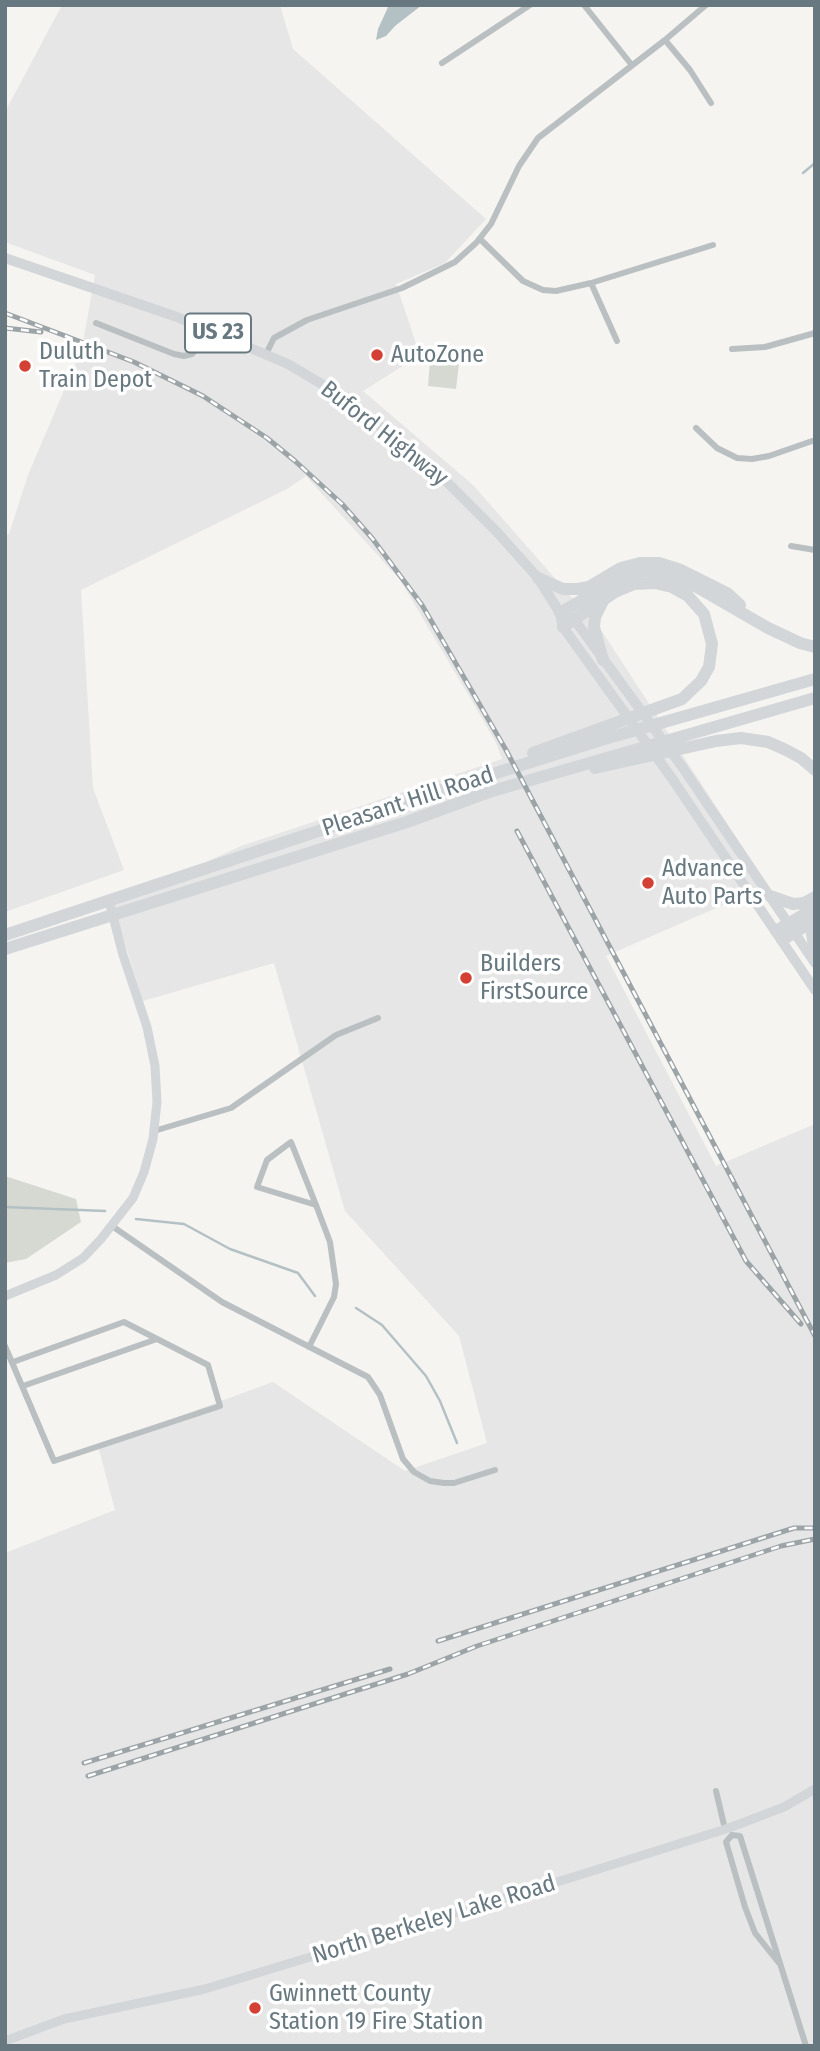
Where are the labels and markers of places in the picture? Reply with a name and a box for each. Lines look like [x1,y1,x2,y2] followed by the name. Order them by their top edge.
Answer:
[39,338,152,394] place label: Duluth Train Depot
[391,341,484,369] place label: AutoZone
[369,347,385,363] marker: AutoZone
[17,358,33,374] marker: Duluth Train Depot
[662,855,762,911] place label: Advance Auto Parts
[640,875,656,891] marker: Advance Auto Parts
[480,950,588,1006] place label: Builders FirstSource
[458,970,474,986] marker: Builders FirstSource
[269,1980,483,2036] place label: Gwinnett County Station 19 Fire Station
[247,2000,263,2016] marker: Gwinnett County Station 19 Fire Station

